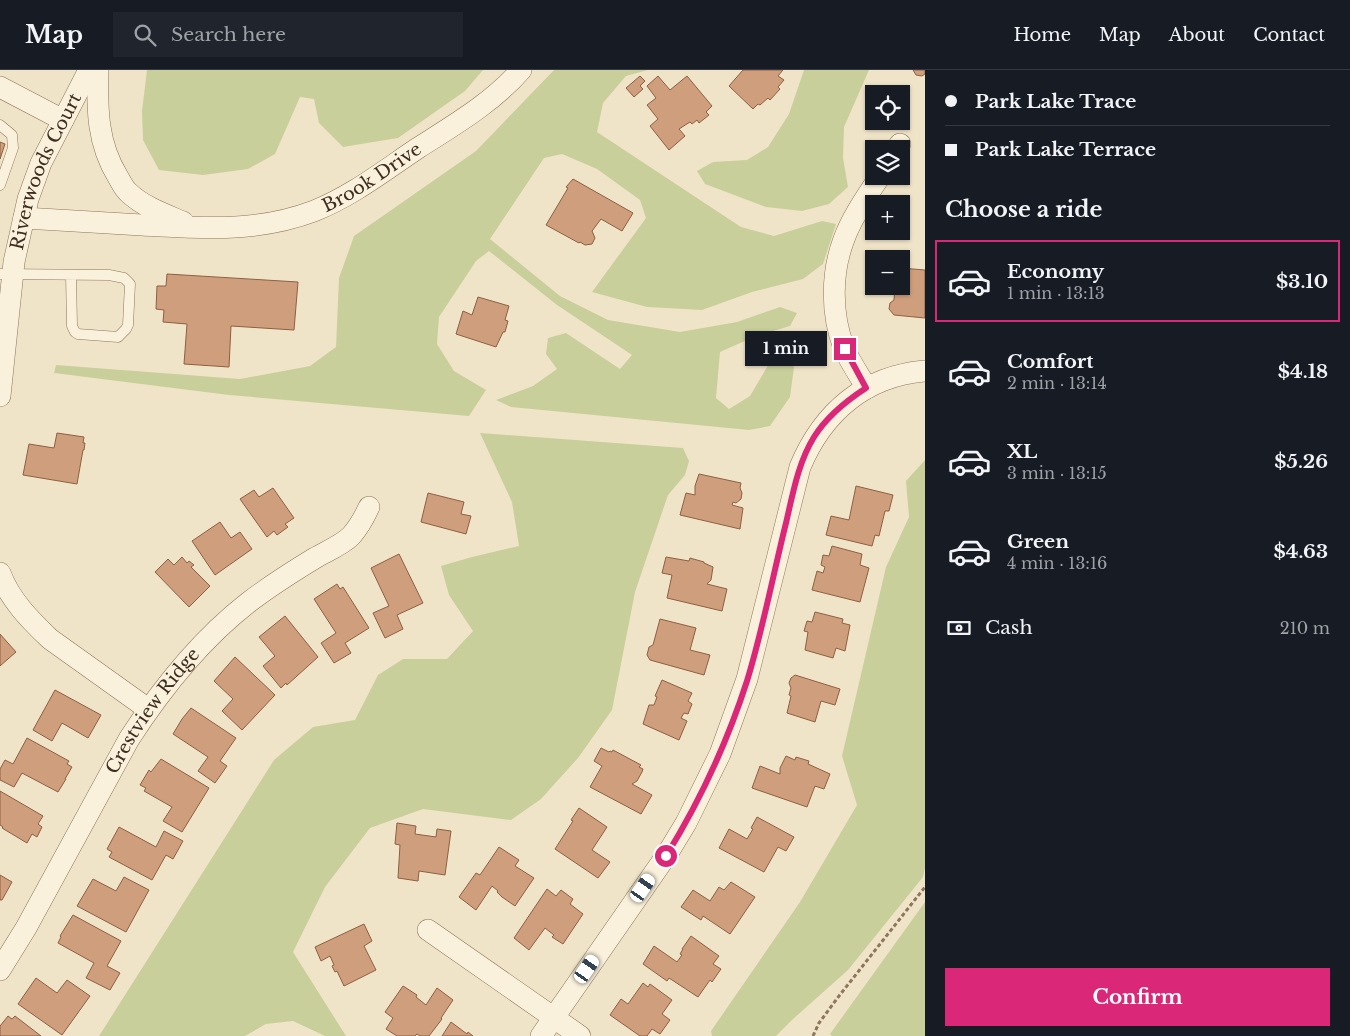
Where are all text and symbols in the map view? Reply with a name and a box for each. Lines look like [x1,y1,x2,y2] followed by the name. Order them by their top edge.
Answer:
[113,12,463,57] search box
[25,20,83,49] text: Map
[131,21,159,49] icon: search
[171,23,286,46] text: Search here
[1013,24,1071,46] text: Home
[1099,24,1141,46] text: Map
[1169,24,1225,46] text: About
[1253,24,1325,46] text: Contact
[865,85,910,295] map controls
[865,85,910,130] button: locate
[6,89,86,252] street label: Riverwoods Court
[975,90,1136,113] text: Park Lake Trace
[319,138,426,217] street label: Brook Drive
[975,138,1156,161] text: Park Lake Terrace
[865,140,910,185] button: layers
[865,195,910,240] button: +
[945,196,1102,223] text: Choose a ride
[865,250,910,295] button: −
[947,259,992,304] icon: car
[1007,260,1104,283] text: Economy
[1276,270,1328,293] text: $3.10
[1007,283,1105,303] text: 1 min · 13:13
[745,332,828,366] callout: 1 min
[763,338,809,358] text: 1 min
[834,338,856,360] route end
[947,349,992,394] icon: car
[1007,350,1094,373] text: Comfort
[1278,360,1328,383] text: $4.18
[1007,373,1107,393] text: 2 min · 13:14
[947,439,992,484] icon: car
[1007,440,1037,463] text: XL
[1274,450,1328,473] text: $5.26
[1007,463,1107,483] text: 3 min · 13:15
[947,529,992,574] icon: car
[1007,530,1069,553] text: Green
[1274,540,1328,563] text: $4.63
[1007,553,1107,573] text: 4 min · 13:16
[945,614,973,642] icon: cash
[985,616,1032,639] text: Cash
[1280,618,1330,638] text: 210 m
[101,644,204,778] street label: Crestview Ridge
[655,845,677,867] route start
[628,871,657,905] car
[572,952,601,986] car
[945,968,1330,1026] button: Confirm

